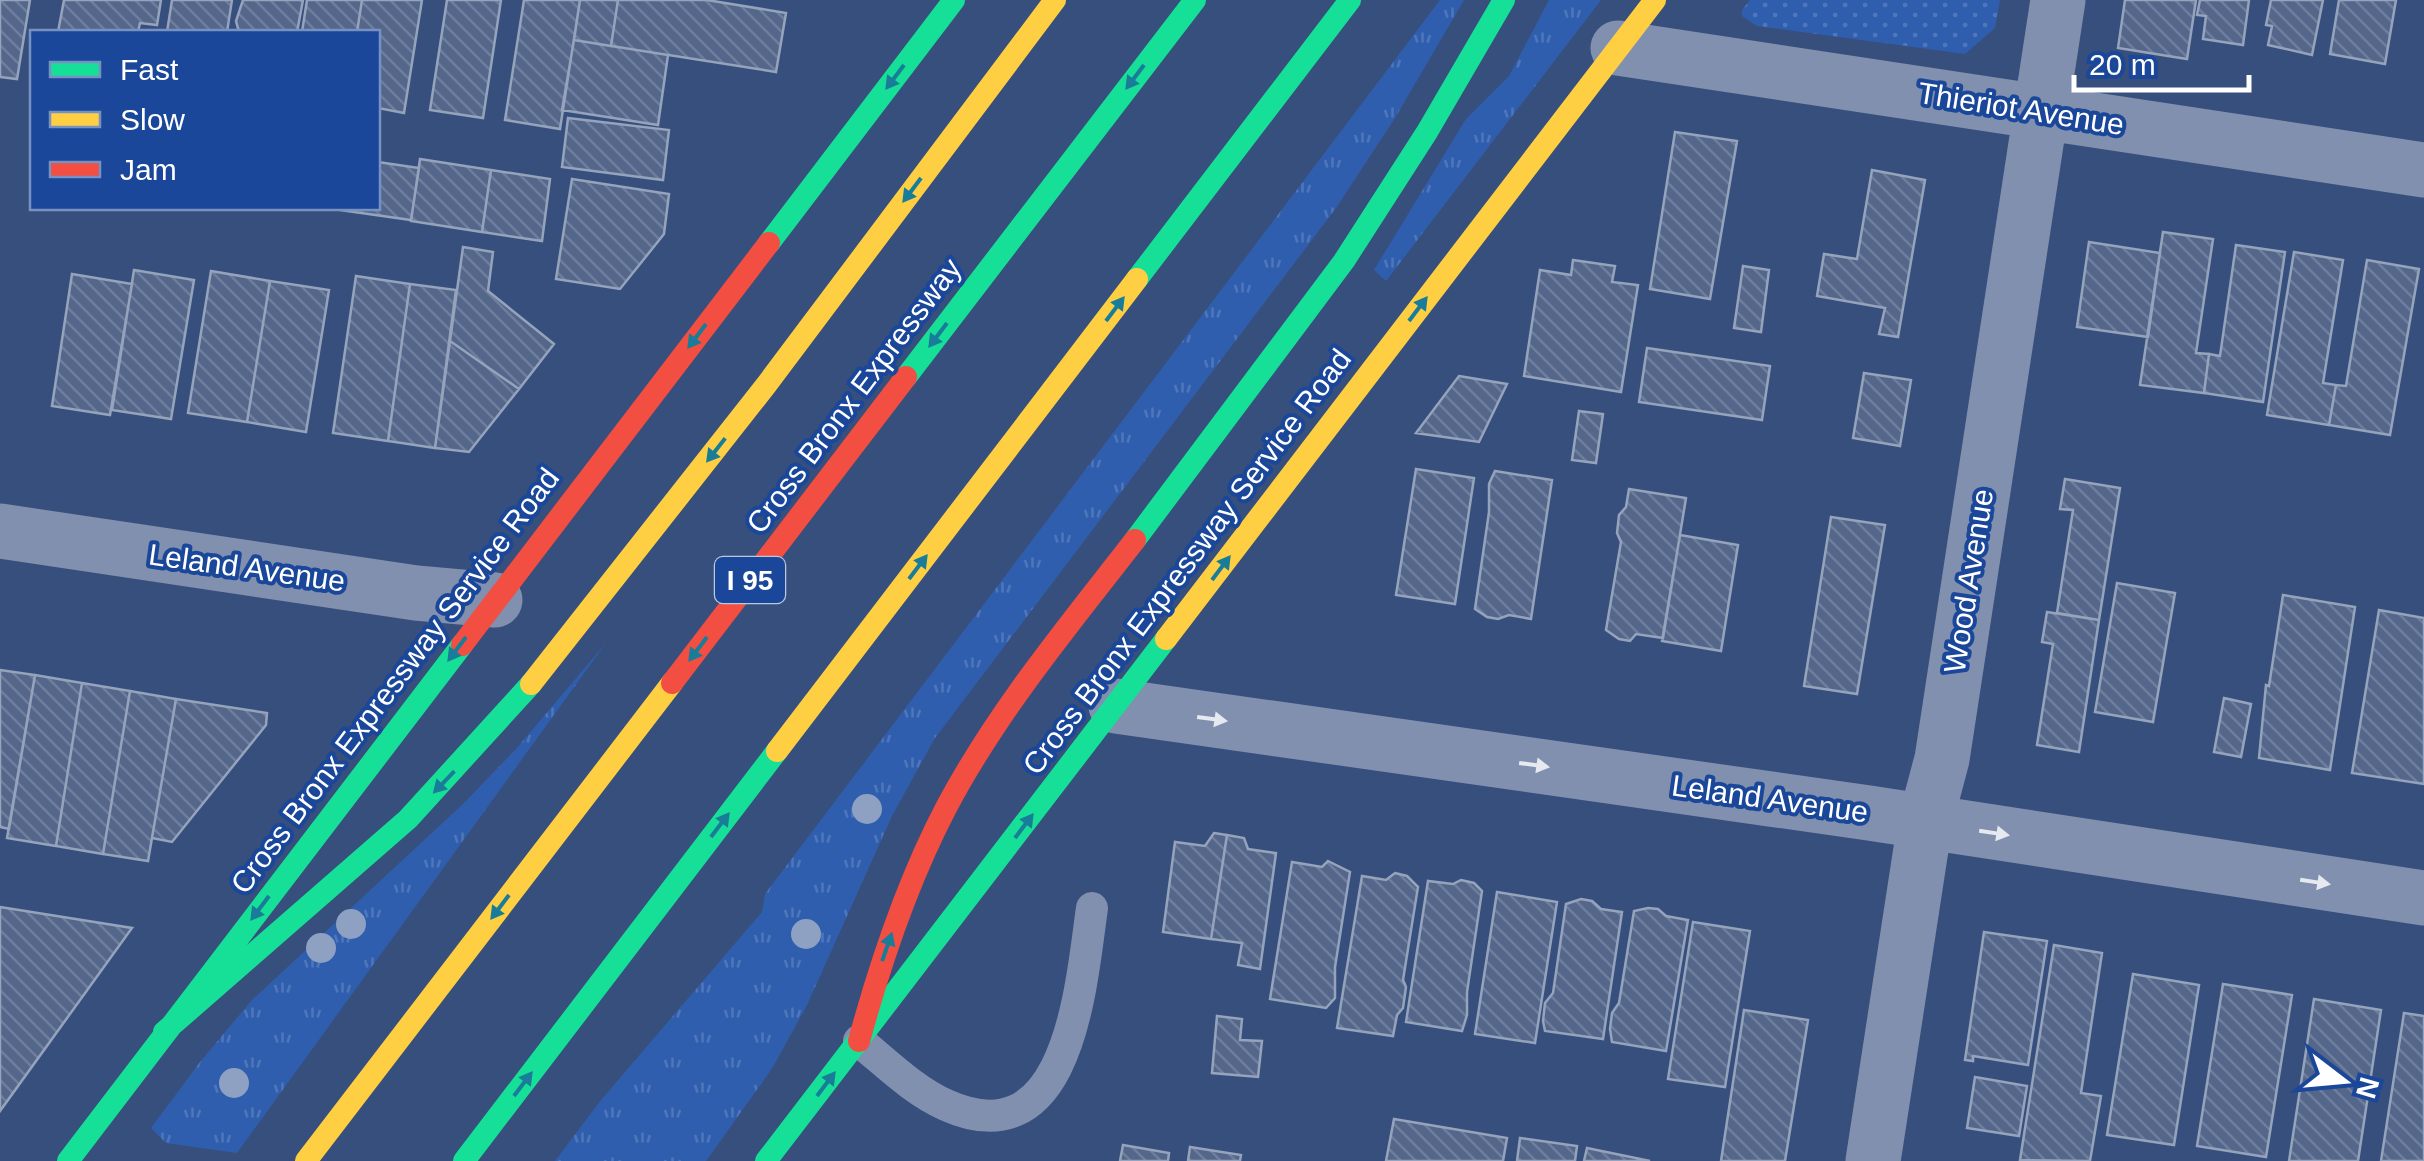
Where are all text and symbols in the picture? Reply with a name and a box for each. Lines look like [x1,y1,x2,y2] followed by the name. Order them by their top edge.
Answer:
[30,30,380,210] legend
[2074,30,2249,92] scale bar
[2089,48,2156,81] text: 20 m
[120,53,179,86] text: Fast
[884,64,905,90] one-way arrow
[1125,64,1146,90] one-way arrow
[1916,76,2126,141] street label: Thieriot Avenue
[120,103,185,136] text: Slow
[120,153,177,186] text: Jam
[903,177,923,203] one-way arrow
[740,252,968,539] street label: Cross Bronx Expressway
[1104,296,1125,322] one-way arrow
[1408,297,1429,323] one-way arrow
[687,322,708,348] one-way arrow
[927,322,948,348] one-way arrow
[1016,343,1357,781] street label: Cross Bronx Expressway Service Road
[706,436,727,462] one-way arrow
[224,462,565,900] street label: Cross Bronx Expressway Service Road
[1938,487,1999,675] street label: Wood Avenue
[147,537,347,598] street label: Leland Avenue
[907,554,927,580] one-way arrow
[1210,555,1231,580] one-way arrow
[715,557,785,603] road number: I 95
[448,636,468,662] one-way arrow
[688,636,708,662] one-way arrow
[1197,712,1228,728] one-way arrow
[1518,758,1550,774] one-way arrow
[1670,768,1870,829] street label: Leland Avenue
[433,769,456,793] one-way arrow
[710,812,730,838] one-way arrow
[1013,813,1033,839] one-way arrow
[1978,826,2010,842] one-way arrow
[2300,874,2331,890] one-way arrow
[249,894,270,920] one-way arrow
[490,894,511,920] one-way arrow
[880,932,895,962] one-way arrow
[2294,1031,2394,1131] north arrow
[513,1071,534,1097] one-way arrow
[815,1071,835,1097] one-way arrow
[2350,1074,2385,1102] text: N

